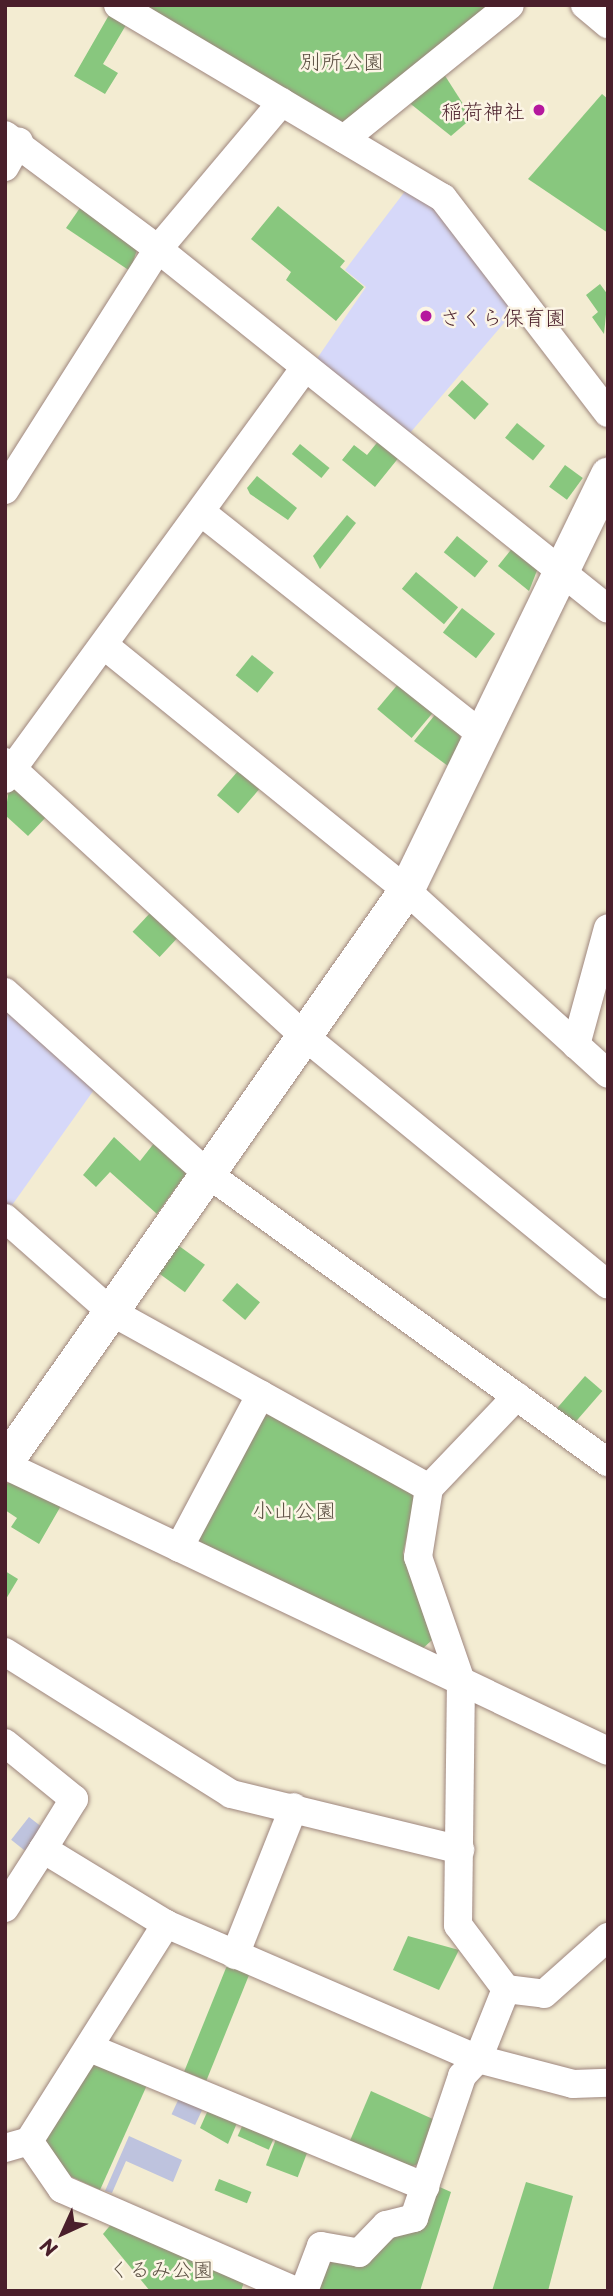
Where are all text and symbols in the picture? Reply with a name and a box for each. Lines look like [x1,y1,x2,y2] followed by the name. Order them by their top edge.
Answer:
[300,47,384,73] park label: 別所公園
[441,97,525,123] place label: 稲荷神社
[531,102,547,118] marker: 稲荷神社
[440,303,566,329] place label: さくら保育園
[418,308,434,324] marker: さくら保育園
[252,1496,336,1522] park label: 小山公園
[28,2198,98,2268] north arrow
[33,2233,63,2263] text: N
[109,2255,213,2281] park label: くるみ公園

